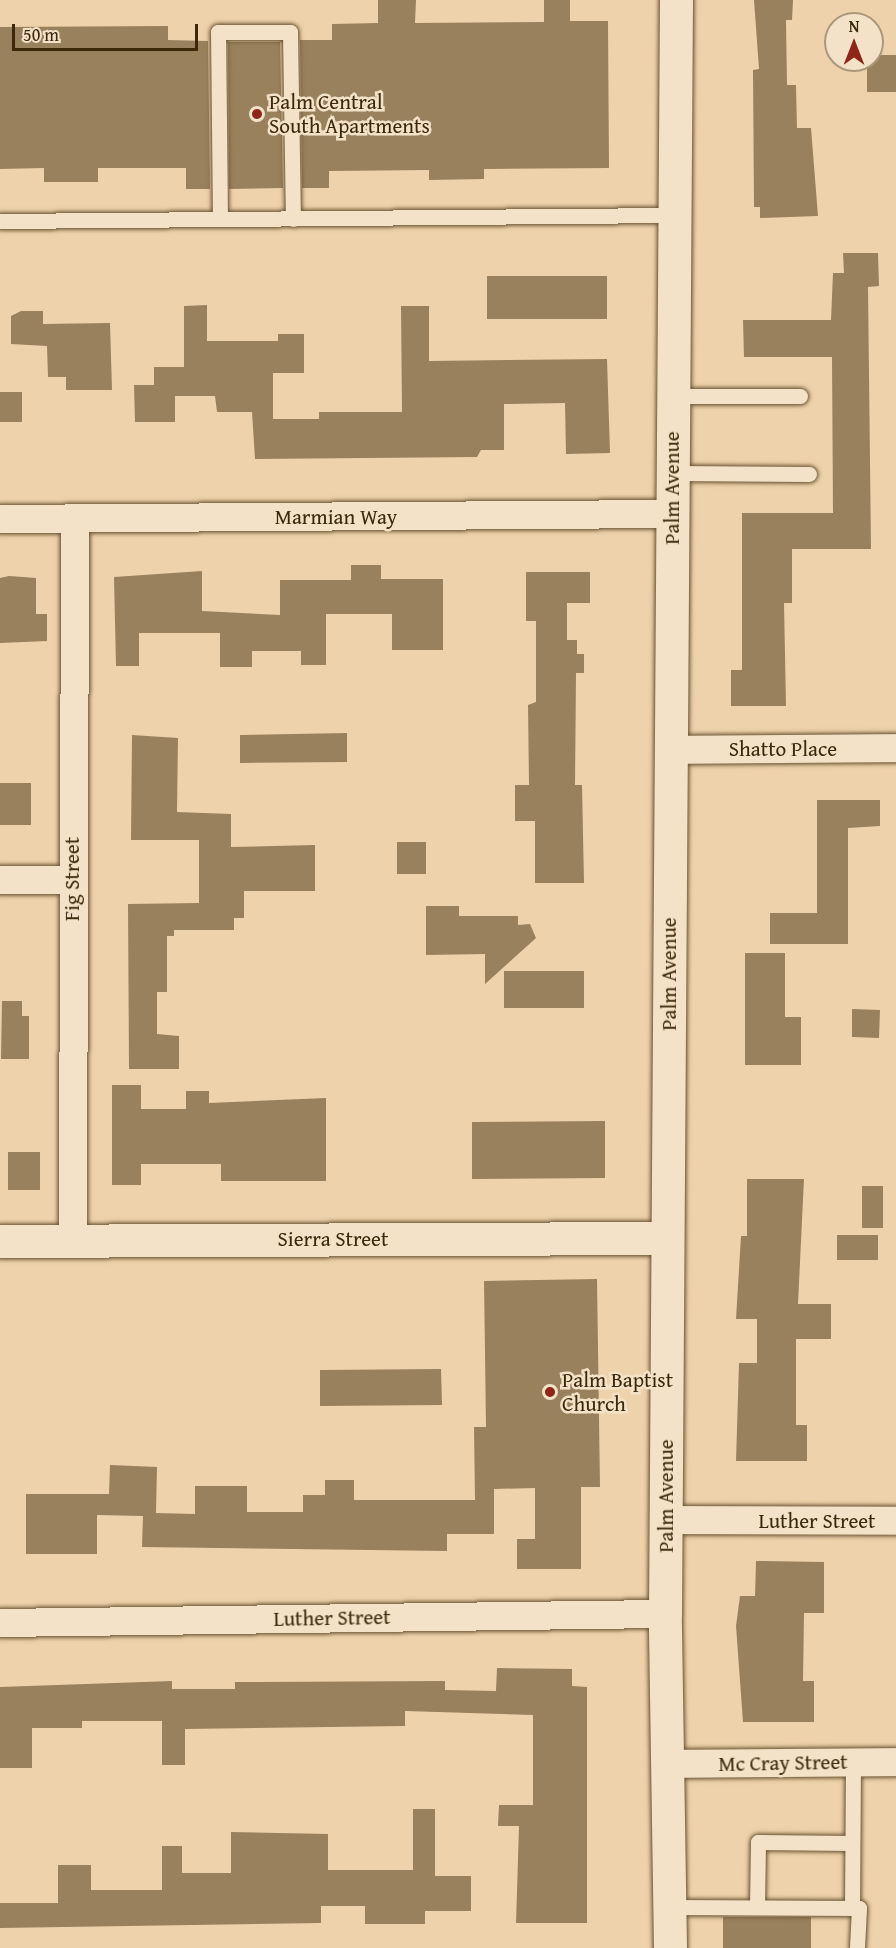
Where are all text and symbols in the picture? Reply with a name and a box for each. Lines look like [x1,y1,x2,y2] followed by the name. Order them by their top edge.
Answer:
[15,12,201,50] scale bar
[824,12,884,72] north arrow
[849,14,859,38] text: N
[23,21,59,48] text: 50 m
[269,89,430,139] place label: Palm Central South Apartments
[250,107,264,121] marker: Palm Central South Apartments
[659,431,685,545] street label: Palm Avenue
[275,504,397,530] street label: Marmian Way
[729,736,837,762] street label: Shatto Place
[59,837,85,921] street label: Fig Street
[656,917,682,1031] street label: Palm Avenue
[278,1226,388,1252] street label: Sierra Street
[562,1367,673,1417] place label: Palm Baptist Church
[543,1385,557,1399] marker: Palm Baptist Church
[653,1439,679,1553] street label: Palm Avenue
[758,1508,876,1534] street label: Luther Street
[273,1604,391,1632] street label: Luther Street
[718,1749,848,1777] street label: Mc Cray Street

